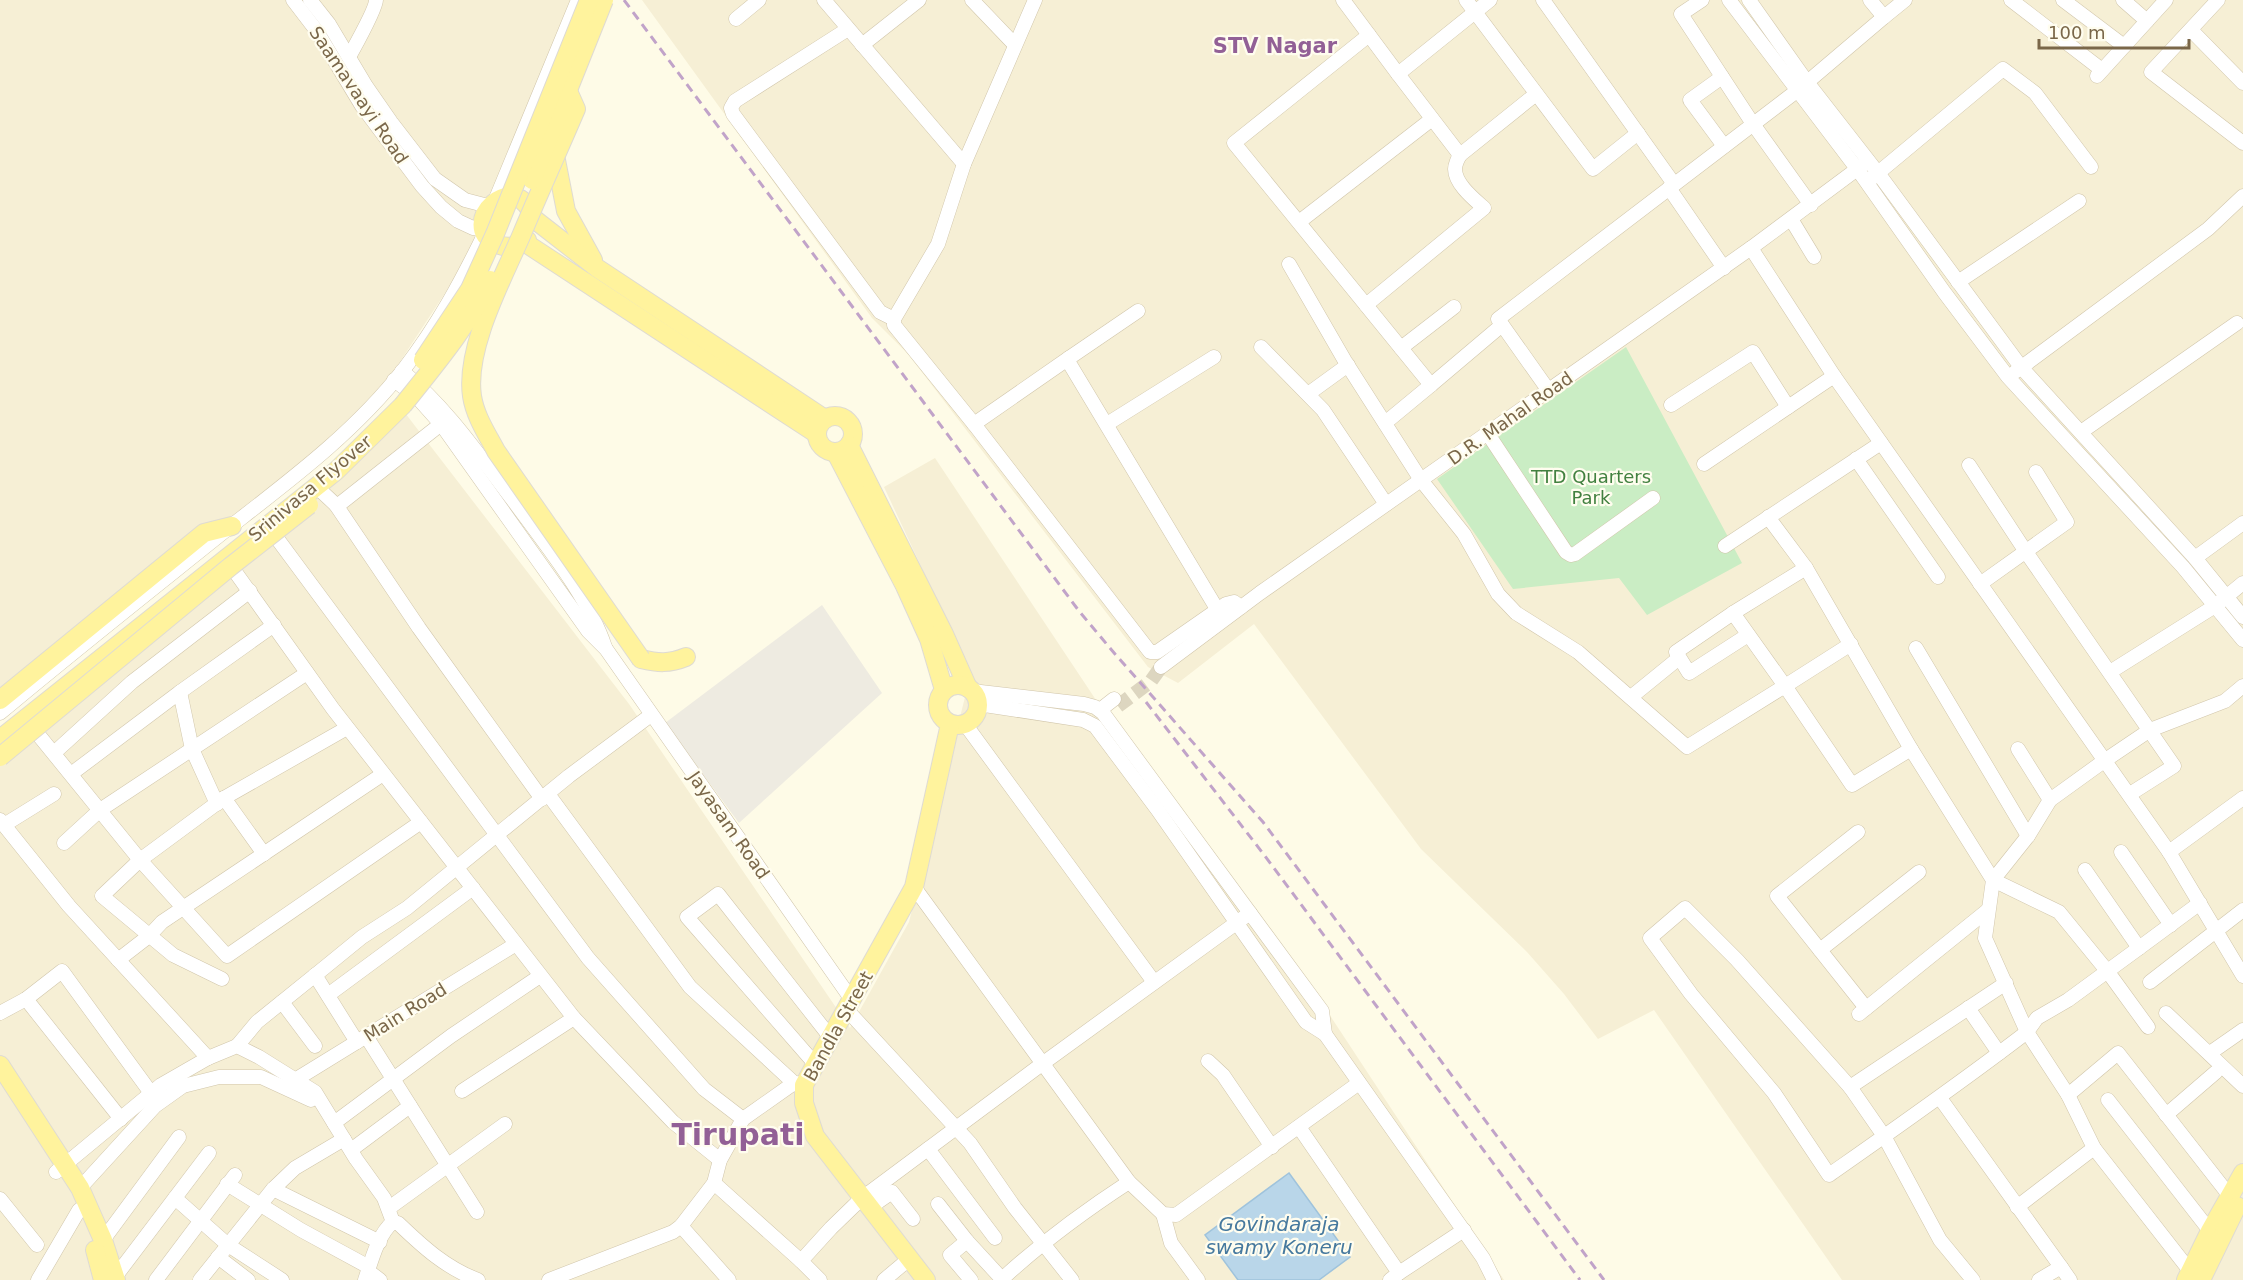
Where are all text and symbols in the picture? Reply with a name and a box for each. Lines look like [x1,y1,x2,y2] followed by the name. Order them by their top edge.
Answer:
[2039,12,2189,50] scale bar
[305,22,413,168] street label: Saamavaayi Road
[2048,22,2106,43] text: 100 m
[1213,34,1338,58] district label: STV Nagar
[1443,367,1577,469] street label: D.R. Mahal Road
[244,430,376,546] street label: Srinivasa Flyover
[1530,466,1651,508] park label: TTD Quarters Park
[683,766,774,883] street label: Jayasam Road
[799,967,877,1085] street label: Bandla Street
[360,978,450,1046] street label: Main Road
[671,1117,805,1152] district label: Tirupati
[1205,1212,1353,1259] water label: Govindaraja swamy Koneru

